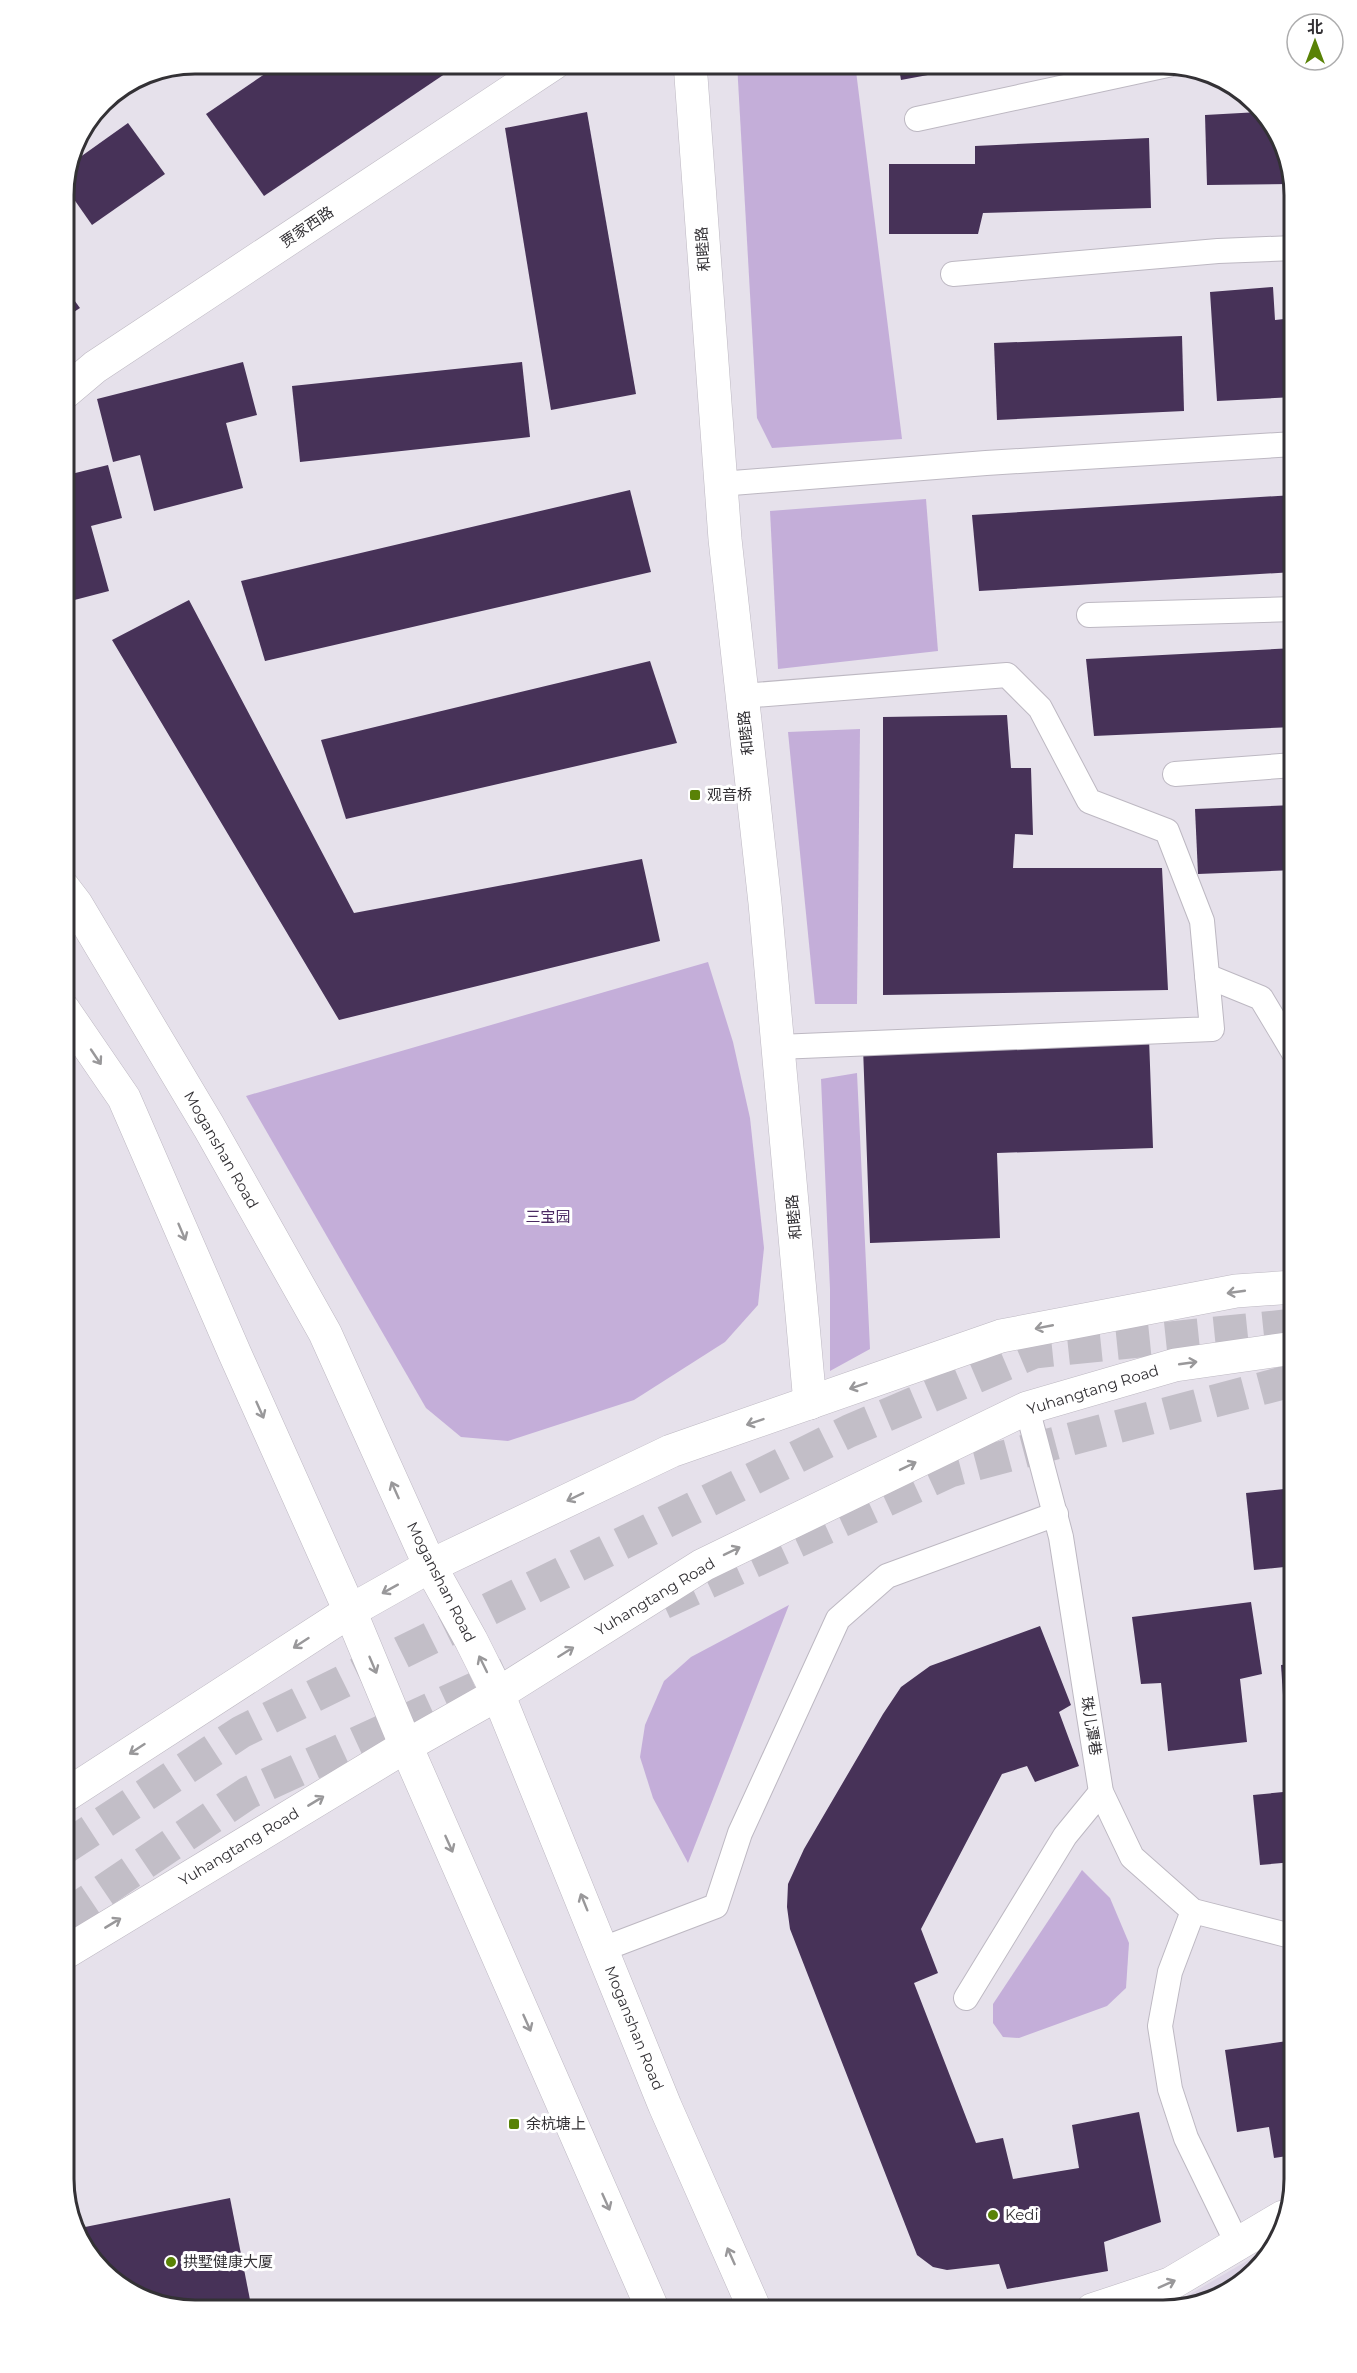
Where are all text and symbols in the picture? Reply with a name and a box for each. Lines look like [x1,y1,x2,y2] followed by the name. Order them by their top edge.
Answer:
[1285,12,1345,72] north arrow
[1307,18,1323,37] text: 北
[277,202,337,251] street label: 贾家西路
[691,226,714,272] street label: 和睦路
[734,710,757,756] street label: 和睦路
[707,785,752,804] place label: 观音桥
[688,788,702,802] marker: 观音桥
[90,1049,102,1065] one-way arrow
[180,1088,263,1212] street label: Moganshan Road
[782,1194,805,1240] street label: 和睦路
[525,1207,571,1226] park label: 三宝园
[177,1222,188,1240] one-way arrow
[1226,1286,1246,1297] one-way arrow
[1035,1322,1054,1333] one-way arrow
[1178,1358,1198,1369] one-way arrow
[1025,1360,1161,1419] street label: Yuhangtang Road
[850,1381,868,1392] one-way arrow
[255,1401,266,1419] one-way arrow
[746,1417,765,1428] one-way arrow
[898,1460,916,1472] one-way arrow
[389,1482,401,1500] one-way arrow
[567,1491,585,1503] one-way arrow
[403,1518,480,1645] street label: Moganshan Road
[723,1545,741,1557] one-way arrow
[591,1553,718,1640] street label: Yuhangtang Road
[382,1583,399,1595] one-way arrow
[293,1637,310,1649] one-way arrow
[557,1646,574,1658] one-way arrow
[368,1655,379,1674] one-way arrow
[477,1656,489,1674] one-way arrow
[1077,1695,1106,1757] street label: 珠儿潭巷
[129,1742,146,1755] one-way arrow
[307,1794,324,1806] one-way arrow
[175,1803,302,1890] street label: Yuhangtang Road
[444,1835,455,1853] one-way arrow
[578,1893,589,1911] one-way arrow
[104,1917,121,1929] one-way arrow
[601,1963,668,2093] street label: Moganshan Road
[522,2013,533,2032] one-way arrow
[526,2114,586,2133] place label: 余杭塘上
[507,2117,521,2131] marker: 余杭塘上
[600,2192,612,2210] one-way arrow
[1005,2205,1039,2224] place label: Kedi
[986,2208,1000,2222] marker: Kedi
[725,2248,736,2266] one-way arrow
[183,2252,273,2271] place label: 拱墅健康大厦
[164,2255,178,2269] marker: 拱墅健康大厦
[1158,2277,1176,2289] one-way arrow

